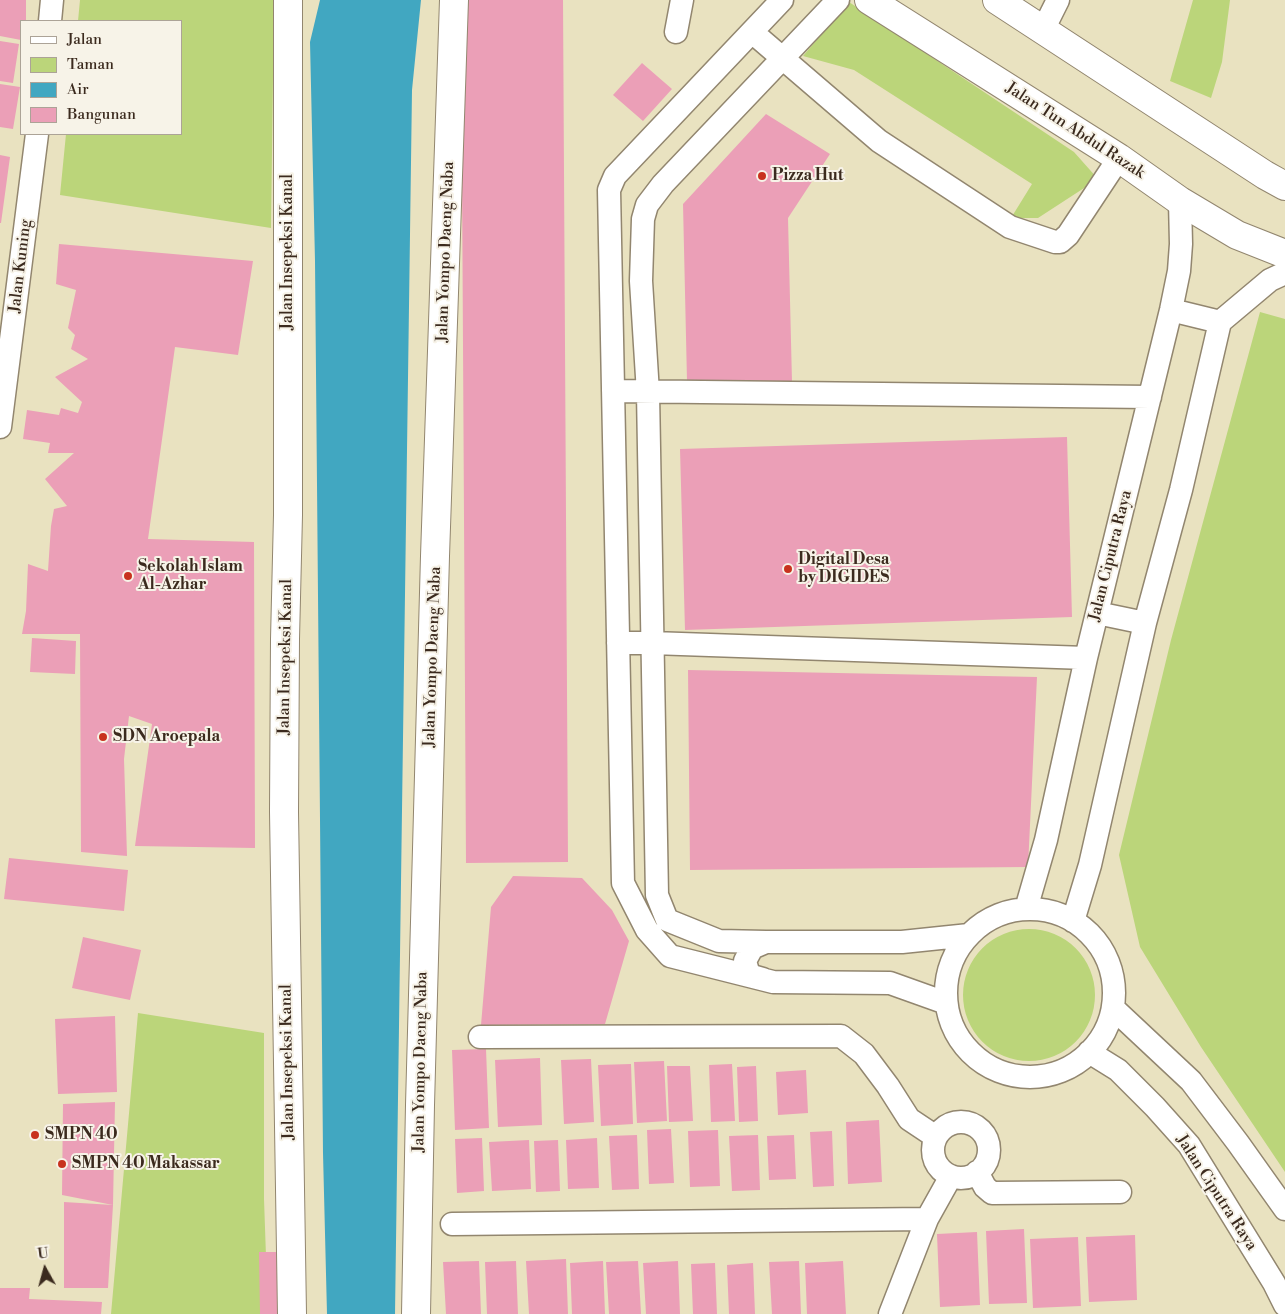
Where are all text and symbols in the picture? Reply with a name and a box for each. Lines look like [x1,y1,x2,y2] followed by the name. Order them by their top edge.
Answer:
[20,20,182,135] legend
[67,30,102,49] text: Jalan
[67,55,114,74] text: Taman
[1002,79,1148,183] street label: Jalan Tun Abdul Razak
[67,80,89,99] text: Air
[67,105,136,124] text: Bangunan
[433,161,459,343] street label: Jalan Yompo Daeng Naba
[772,166,843,186] place label: Pizza Hut
[756,170,768,182] marker: Pizza Hut
[278,174,298,330] street label: Jalan Insepeksi Kanal
[6,218,36,314] street label: Jalan Kuning
[1085,489,1137,623] street label: Jalan Ciputra Raya
[798,550,889,588] place label: Digital Desa by DIGIDES
[138,557,243,595] place label: Sekolah Islam Al-Azhar
[782,563,794,575] marker: Digital Desa by DIGIDES
[420,566,446,748] street label: Jalan Yompo Daeng Naba
[122,570,134,582] marker: Sekolah Islam Al-Azhar
[275,579,297,735] street label: Jalan Insepeksi Kanal
[113,727,220,747] place label: SDN Aroepala
[97,731,109,743] marker: SDN Aroepala
[410,971,432,1153] street label: Jalan Yompo Daeng Naba
[277,984,299,1140] street label: Jalan Insepeksi Kanal
[45,1125,118,1145] place label: SMPN 40
[29,1129,41,1141] marker: SMPN 40
[1171,1131,1261,1255] street label: Jalan Ciputra Raya
[72,1154,220,1174] place label: SMPN 40 Makassar
[56,1158,68,1170] marker: SMPN 40 Makassar
[20,1244,70,1294] north arrow
[37,1245,50,1264] text: U

